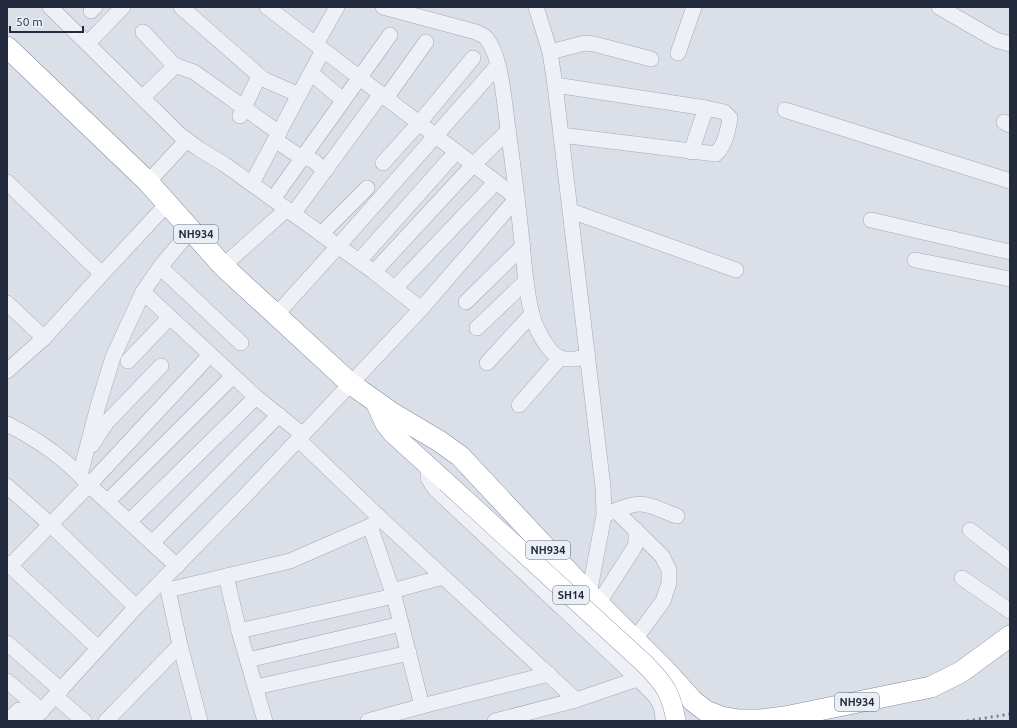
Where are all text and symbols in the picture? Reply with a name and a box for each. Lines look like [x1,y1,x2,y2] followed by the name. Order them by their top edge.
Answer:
[10,8,83,34] scale bar
[16,15,43,28] text: 50 m
[174,225,218,243] road number: NH934
[526,541,570,559] road number: NH934
[553,586,589,604] road number: SH14
[835,693,879,711] road number: NH934

